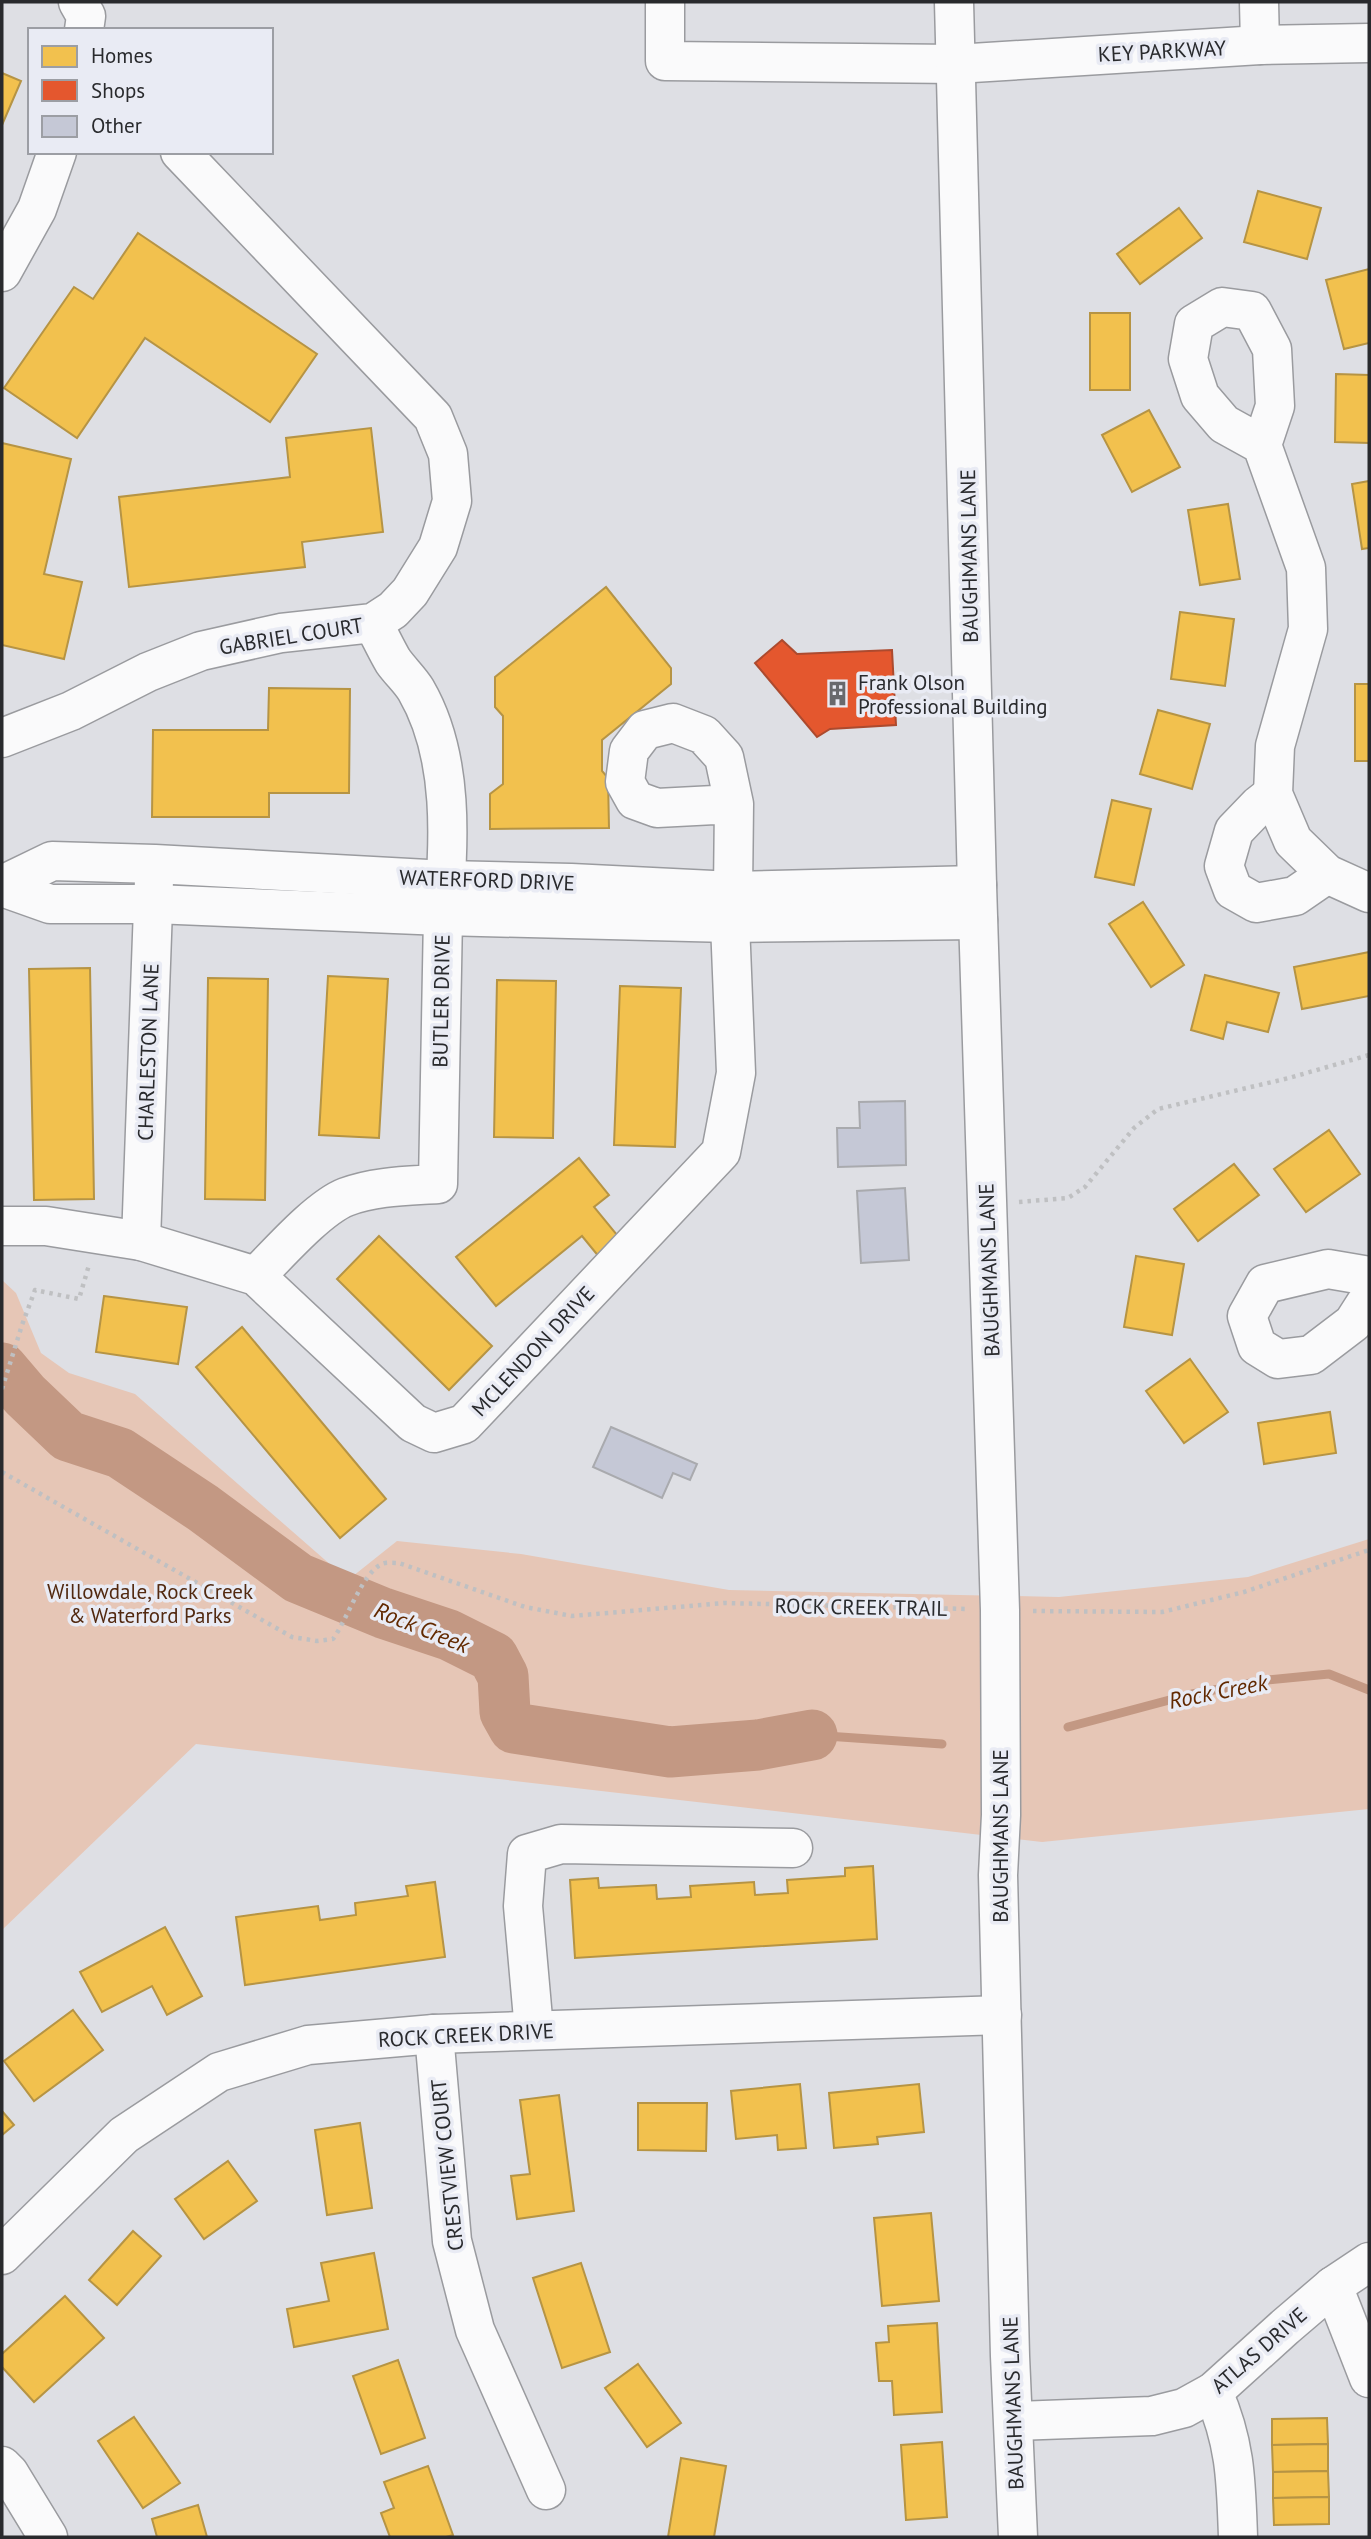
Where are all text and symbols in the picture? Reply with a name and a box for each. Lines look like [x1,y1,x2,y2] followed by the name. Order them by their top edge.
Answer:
[28,28,273,154] legend
[1097,34,1227,68] street label: KEY PARKWAY
[91,42,153,69] text: Homes
[91,77,145,104] text: Shops
[91,112,142,139] text: Other
[954,469,984,643] street label: BAUGHMANS LANE
[217,611,365,661] street label: GABRIEL COURT
[858,669,1048,720] place label: Frank Olson Professional Building
[824,680,852,708] building icon: Frank Olson Professional Building
[399,863,575,897] street label: WATERFORD DRIVE
[426,934,456,1068] street label: BUTLER DRIVE
[131,963,165,1141] street label: CHARLESTON LANE
[972,1183,1006,1357] street label: BAUGHMANS LANE
[466,1280,600,1422] street label: MCLENDON DRIVE
[47,1578,253,1629] park label: Willowdale, Rock Creek & Waterford Parks
[774,1592,948,1622] street label: ROCK CREEK TRAIL
[370,1595,475,1660] water label: Rock Creek
[1166,1667,1272,1715] water label: Rock Creek
[987,1749,1014,1923] street label: BAUGHMANS LANE
[377,2017,555,2053] street label: ROCK CREEK DRIVE
[425,2077,469,2252] street label: CRESTVIEW COURT
[1206,2301,1312,2399] street label: ATLAS DRIVE
[996,2316,1030,2490] street label: BAUGHMANS LANE

